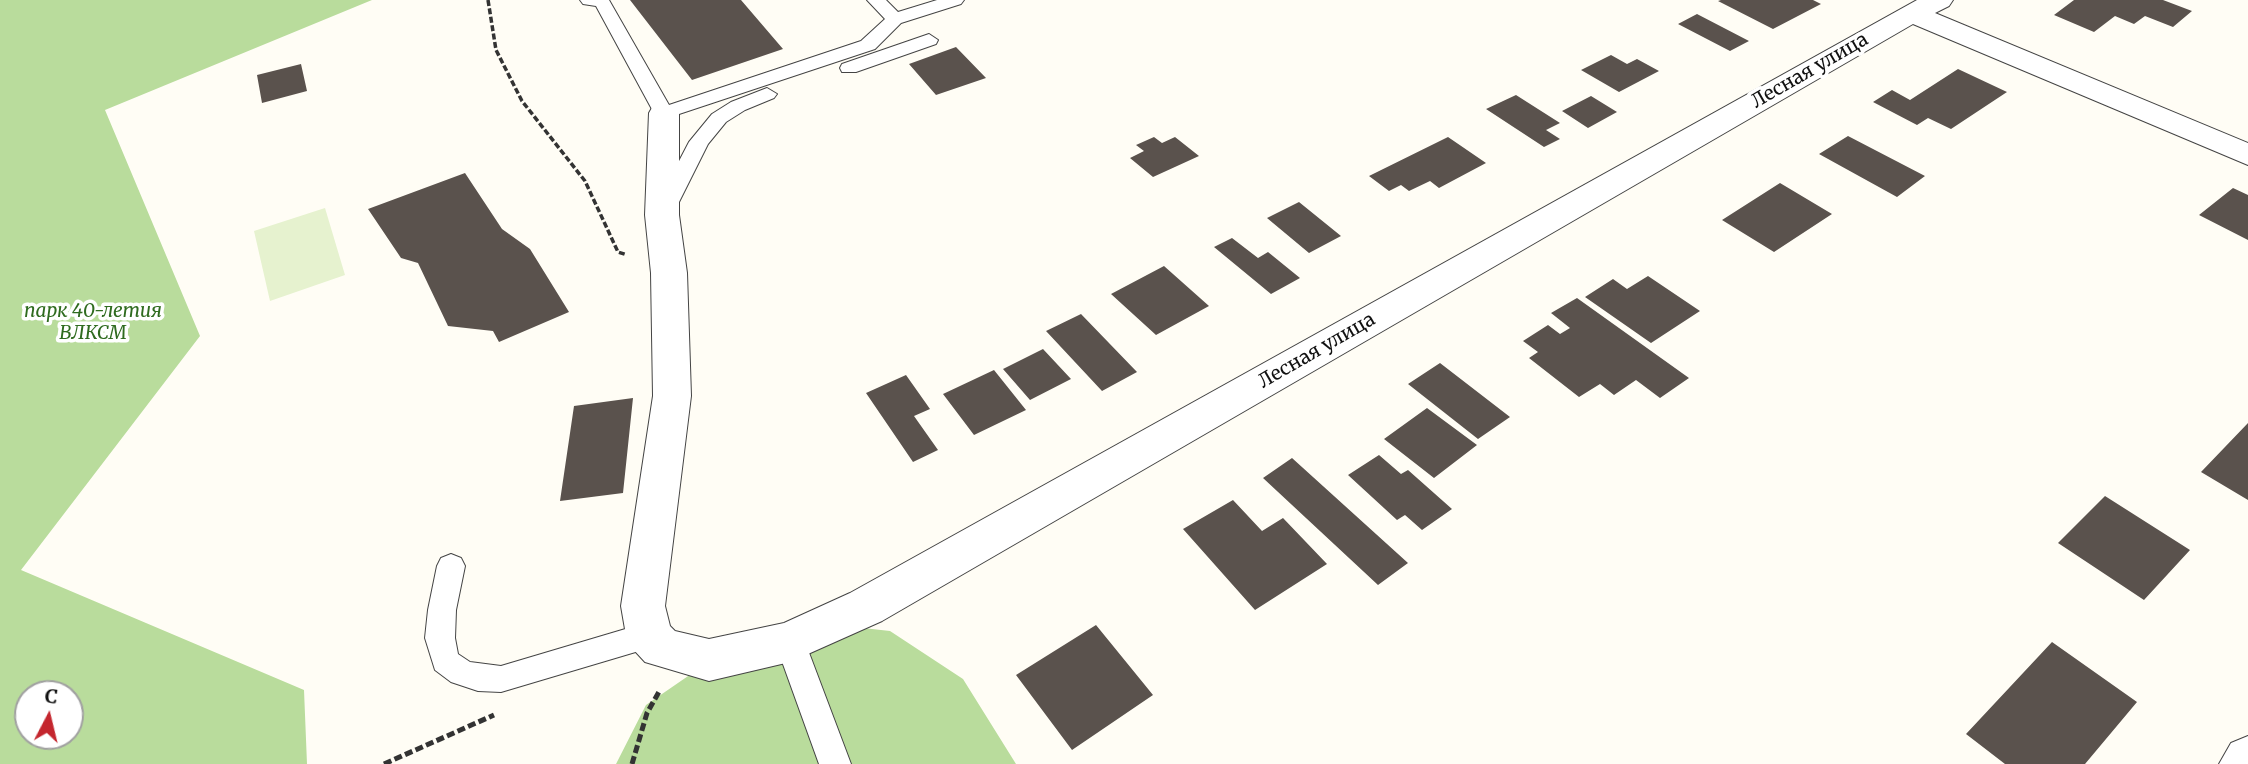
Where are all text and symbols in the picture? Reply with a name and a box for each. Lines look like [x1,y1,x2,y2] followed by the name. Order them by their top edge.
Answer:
[1748,28,1872,114] street label: Лесная улица
[24,301,162,345] park label: парк 40-летия ВЛКСМ
[1255,308,1379,394] street label: Лесная улица
[14,680,84,750] north arrow
[44,683,59,709] text: С

